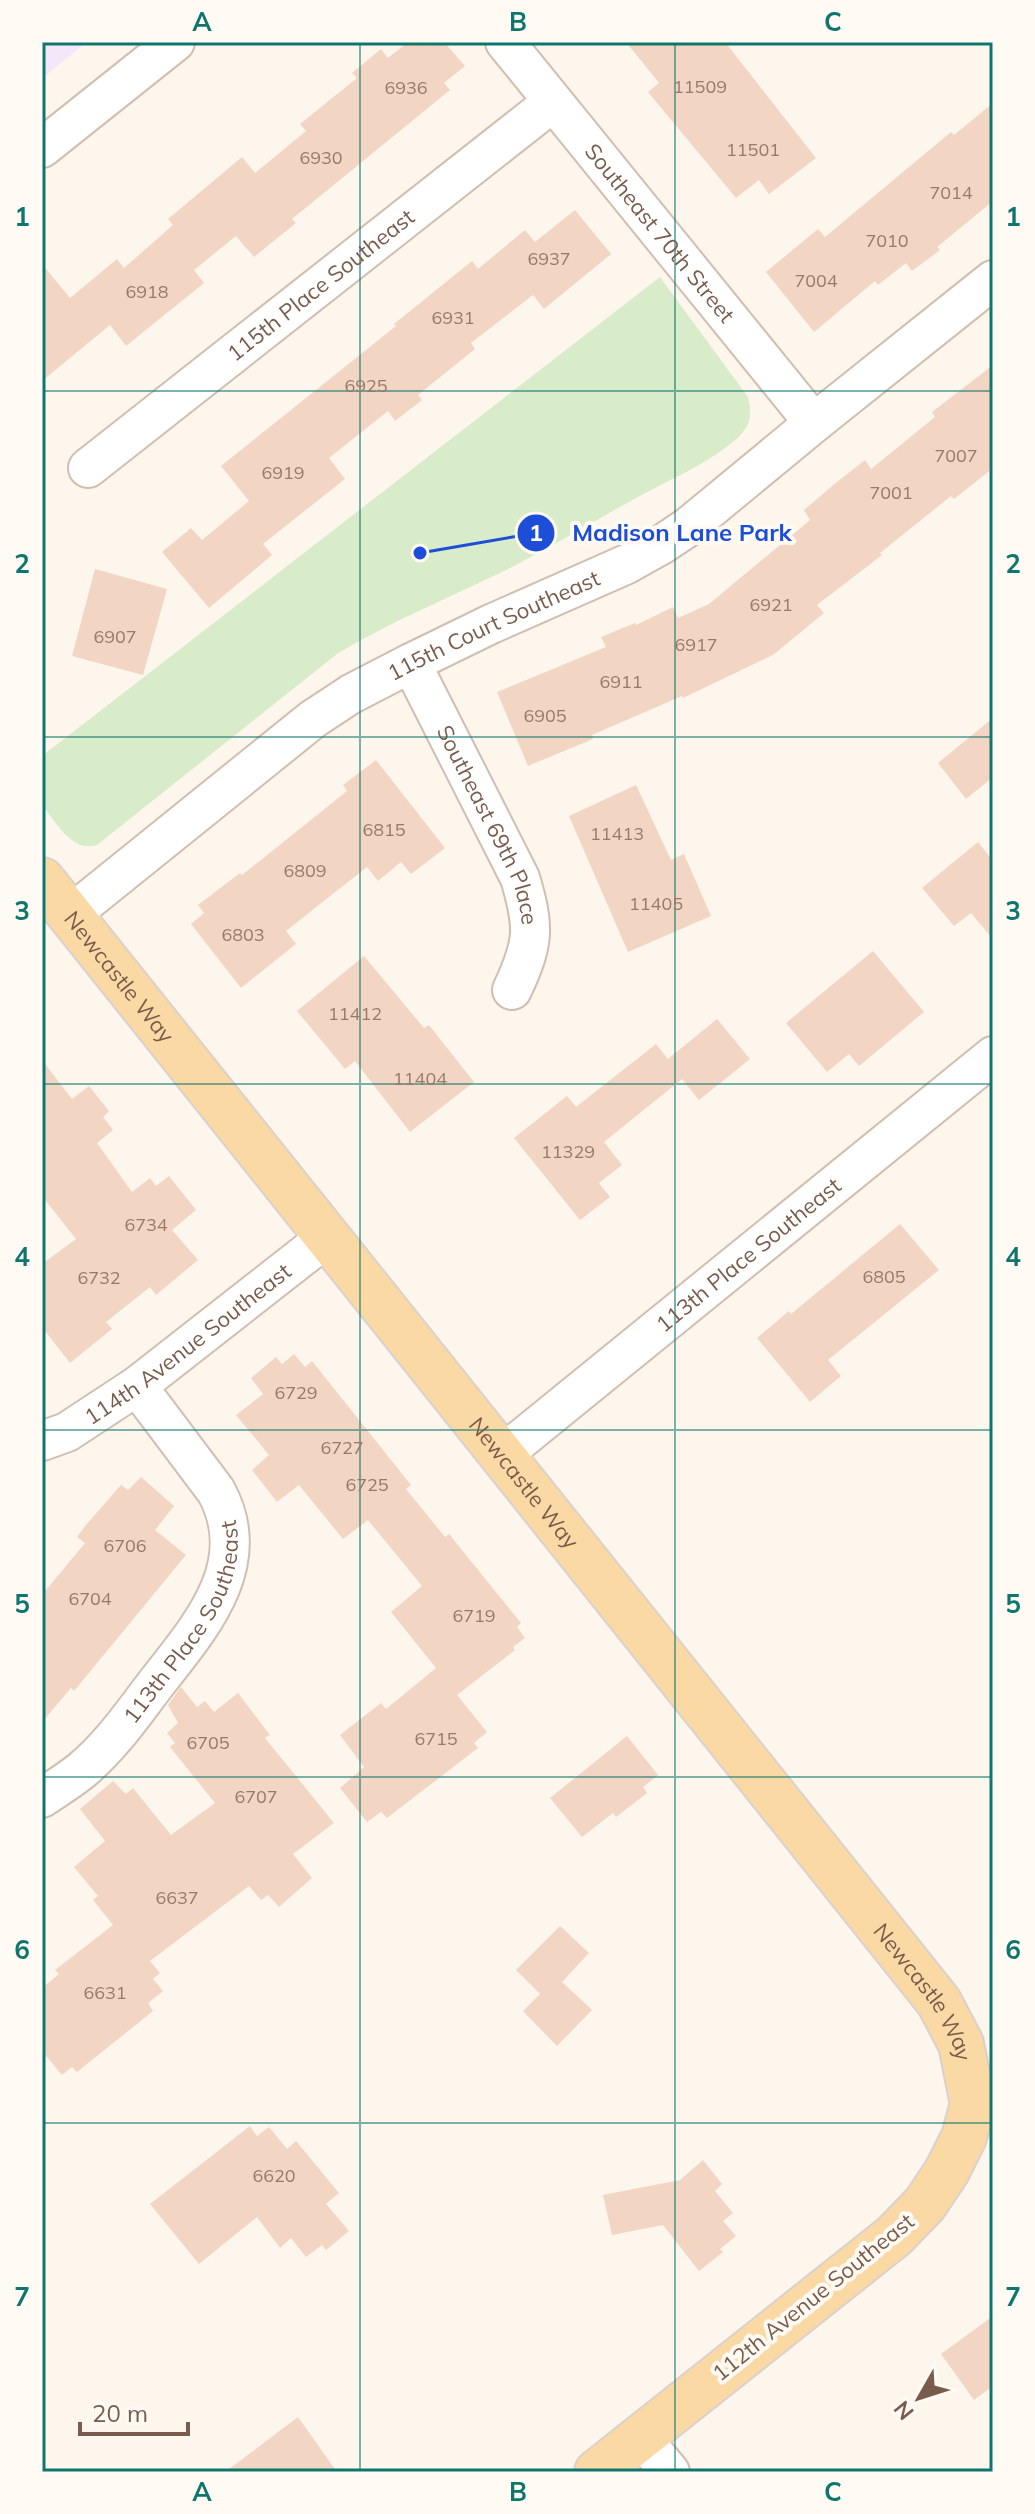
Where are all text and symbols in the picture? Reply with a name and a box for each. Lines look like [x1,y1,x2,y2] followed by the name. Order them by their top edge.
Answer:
[192,5,212,38] text: A
[509,5,527,38] text: B
[824,5,842,38] text: C
[673,75,727,98] house number: 11509
[384,76,428,99] house number: 6936
[579,138,741,329] street label: Southeast 70th Street
[726,138,780,161] house number: 11501
[299,146,343,169] house number: 6930
[929,181,973,204] house number: 7014
[14,200,30,233] text: 1
[1005,200,1021,233] text: 1
[221,202,420,367] street label: 115th Place Southeast
[865,229,909,252] house number: 7010
[527,247,571,270] house number: 6937
[794,269,838,292] house number: 7004
[125,280,169,303] house number: 6918
[431,306,475,329] house number: 6931
[344,374,388,397] house number: 6925
[934,444,978,467] house number: 7007
[261,461,305,484] house number: 6919
[869,481,913,504] house number: 7001
[516,509,808,557] callout: Madison Lane Park
[529,517,543,547] text: 1
[572,517,793,547] text: Madison Lane Park
[14,547,30,580] text: 2
[1005,547,1021,580] text: 2
[383,564,604,687] street label: 115th Court Southeast
[749,593,793,616] house number: 6921
[93,625,137,648] house number: 6907
[674,633,718,656] house number: 6917
[599,670,643,693] house number: 6911
[523,704,567,727] house number: 6905
[431,720,544,926] street label: Southeast 69th Place
[362,818,406,841] house number: 6815
[590,822,644,845] house number: 11413
[283,859,327,882] house number: 6809
[629,892,683,915] house number: 11405
[14,894,30,927] text: 3
[1005,894,1021,927] text: 3
[58,905,181,1049] street label: Newcastle Way
[221,923,265,946] house number: 6803
[328,1002,382,1025] house number: 11412
[393,1067,447,1090] house number: 11404
[541,1140,595,1163] house number: 11329
[650,1171,847,1338] street label: 113th Place Southeast
[124,1213,168,1236] house number: 6734
[14,1240,30,1273] text: 4
[1005,1240,1021,1273] text: 4
[79,1257,297,1431] street label: 114th Avenue Southeast
[862,1265,906,1288] house number: 6805
[77,1266,121,1289] house number: 6732
[274,1381,318,1404] house number: 6729
[463,1411,585,1555] street label: Newcastle Way
[320,1436,364,1459] house number: 6727
[345,1473,389,1496] house number: 6725
[117,1518,244,1729] street label: 113th Place Southeast
[103,1534,147,1557] house number: 6706
[14,1587,30,1620] text: 5
[68,1587,112,1610] house number: 6704
[1005,1587,1021,1620] text: 5
[452,1604,496,1627] house number: 6719
[414,1727,458,1750] house number: 6715
[186,1731,230,1754] house number: 6705
[234,1785,278,1808] house number: 6707
[155,1886,199,1909] house number: 6637
[868,1918,978,2063] street label: Newcastle Way
[14,1933,30,1966] text: 6
[1005,1933,1021,1966] text: 6
[83,1981,127,2004] house number: 6631
[252,2164,296,2187] house number: 6620
[706,2207,920,2387] street label: 112th Avenue Southeast
[14,2280,30,2313] text: 7
[1005,2280,1021,2313] text: 7
[879,2358,959,2438] north arrow
[80,2386,188,2436] scale bar
[887,2395,920,2426] text: N
[92,2398,148,2428] text: 20 m
[192,2475,212,2508] text: A
[509,2475,527,2508] text: B
[824,2475,842,2508] text: C

